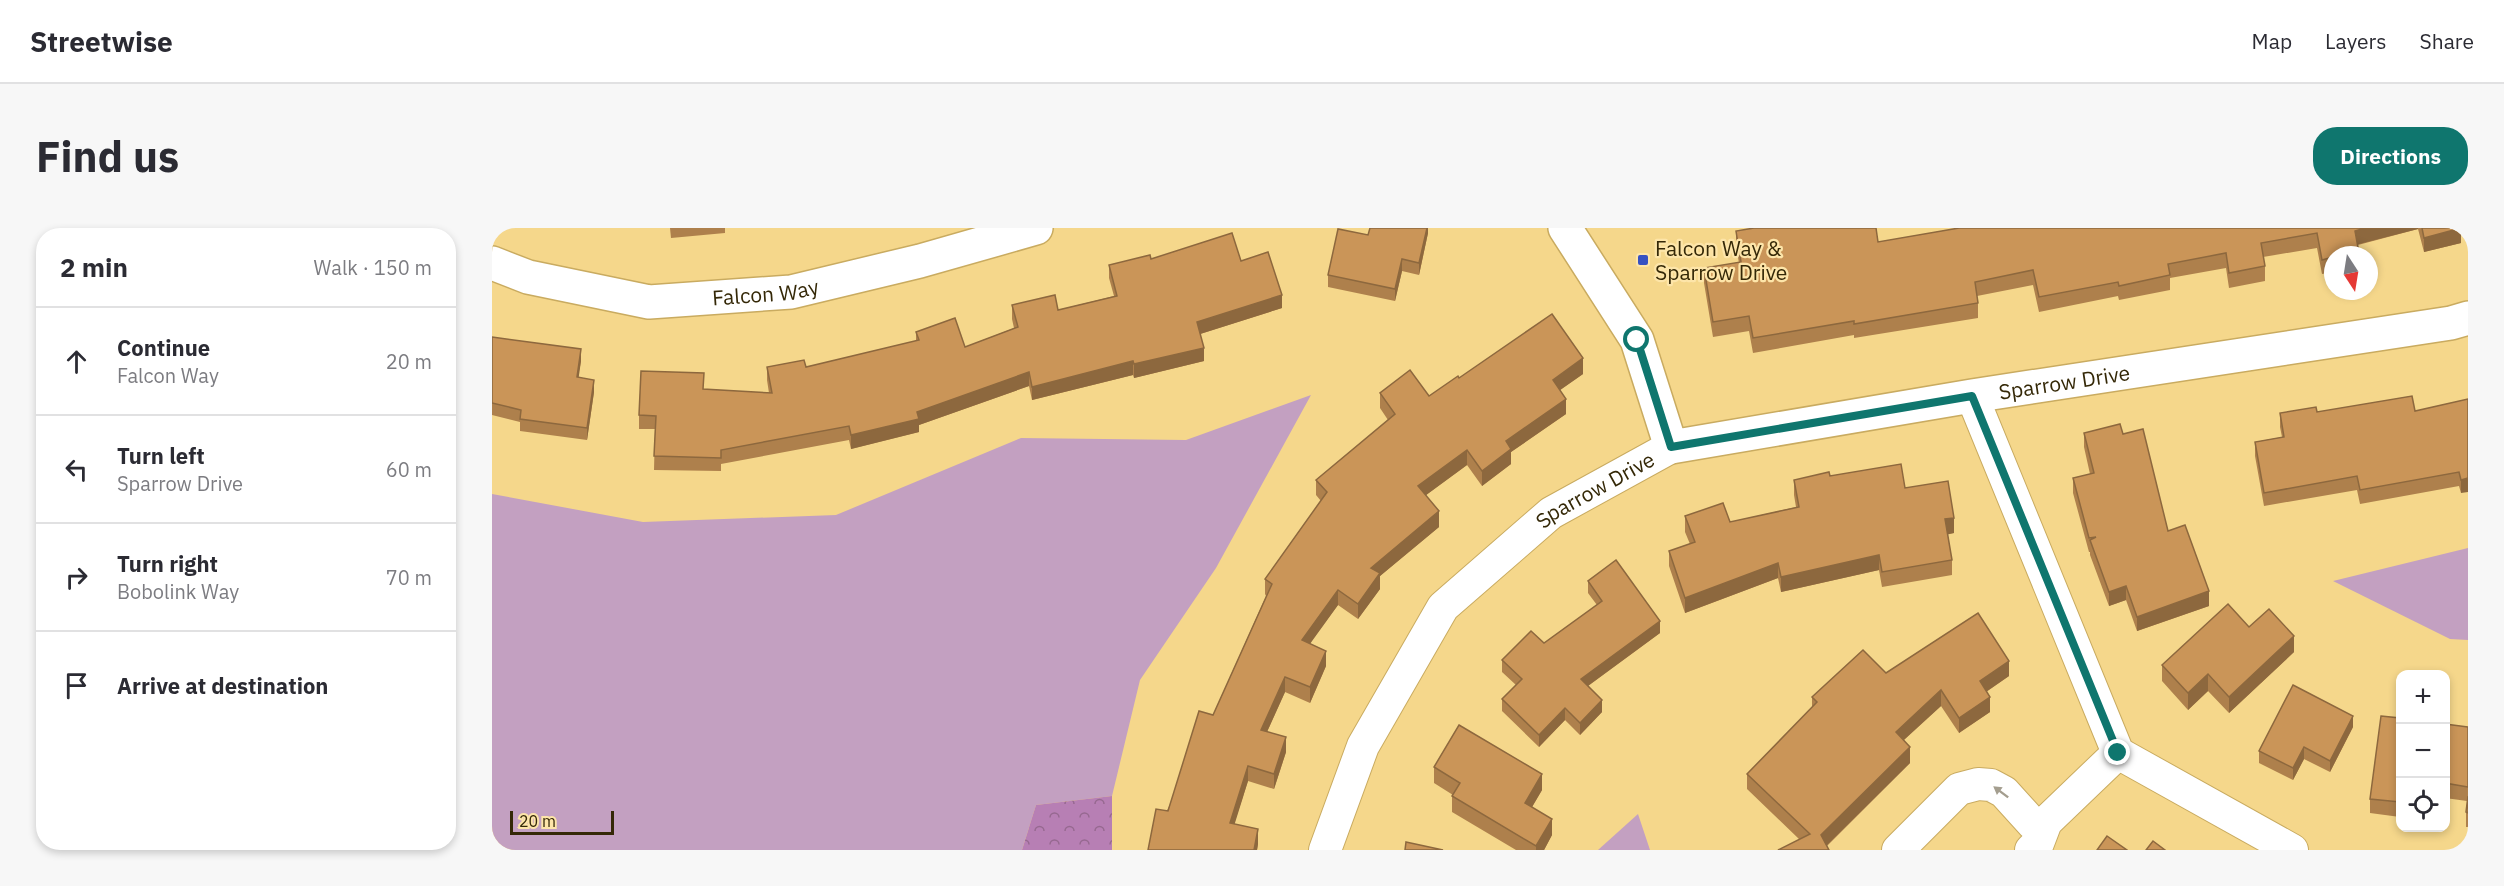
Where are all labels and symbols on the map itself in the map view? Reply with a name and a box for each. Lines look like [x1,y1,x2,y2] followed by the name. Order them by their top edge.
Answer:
[1655,234,1787,286] place label: Falcon Way & Sparrow Drive
[2324,246,2378,300] north arrow
[1636,253,1650,267] marker: Falcon Way & Sparrow Drive
[711,272,822,312] street label: Falcon Way
[1623,326,1649,352] route start
[1997,358,2132,406] street label: Sparrow Drive
[1529,445,1659,534] street label: Sparrow Drive
[2104,739,2130,765] route end
[1993,786,2009,798] one-way arrow
[510,808,614,836] scale bar

